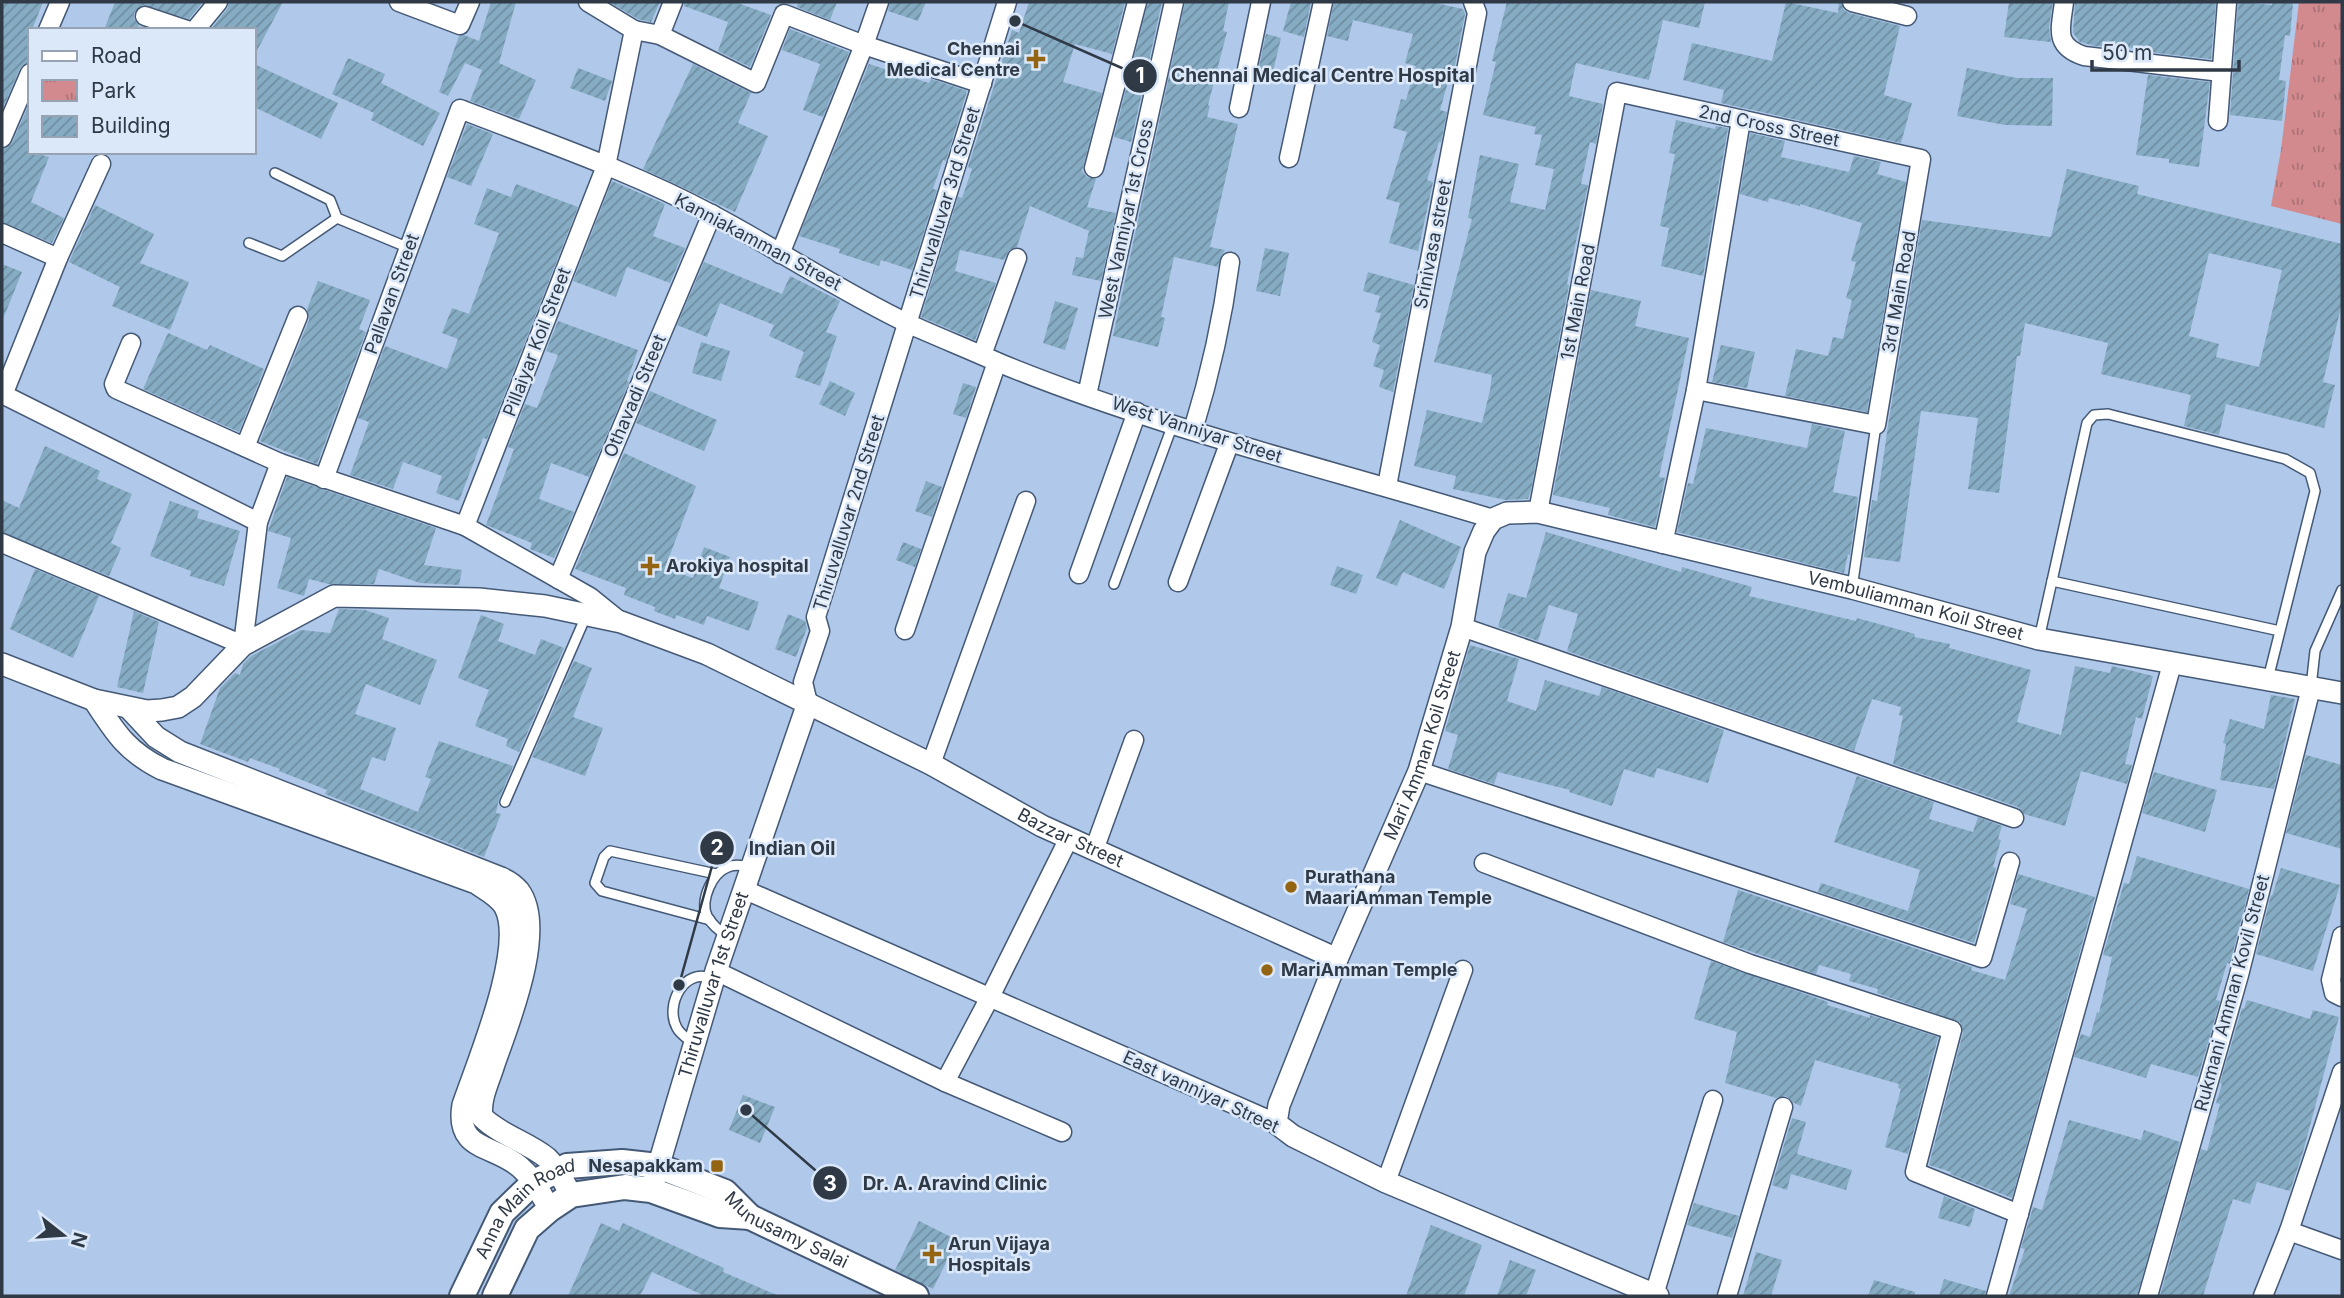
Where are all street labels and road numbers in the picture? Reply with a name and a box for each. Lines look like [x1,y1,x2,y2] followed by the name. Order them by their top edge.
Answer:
[1697,100,1841,151] street label: 2nd Cross Street
[905,104,984,302] street label: Thiruvalluvar 3rd Street
[1094,117,1157,321] street label: West Vanniyar 1st Cross
[1410,177,1455,310] street label: Srinivasa street
[671,189,845,295] street label: Kanniakamman Street
[1877,229,1920,355] street label: 3rd Main Road
[360,231,423,357] street label: Pallavan Street
[1556,242,1599,362] street label: 1st Main Road
[498,264,575,419] street label: Pillaiyar Koil Street
[599,331,670,460] street label: Othavadi Street
[1109,392,1285,467] street label: West Vanniyar Street
[809,412,888,613] street label: Thiruvalluvar 2nd Street
[1806,567,2026,644] street label: Vembuliamman Koil Street
[1379,648,1464,843] street label: Mari Amman Koil Street
[1014,803,1127,871] street label: Bazzar Street
[2190,872,2273,1114] street label: Rukmani Amman Kovil Street
[674,889,752,1080] street label: Thiruvalluvar 1st Street
[1120,1046,1283,1137] street label: East vanniyar Street
[471,1154,576,1262] street label: Anna Main Road
[721,1187,852,1272] street label: Munusamy Salai

